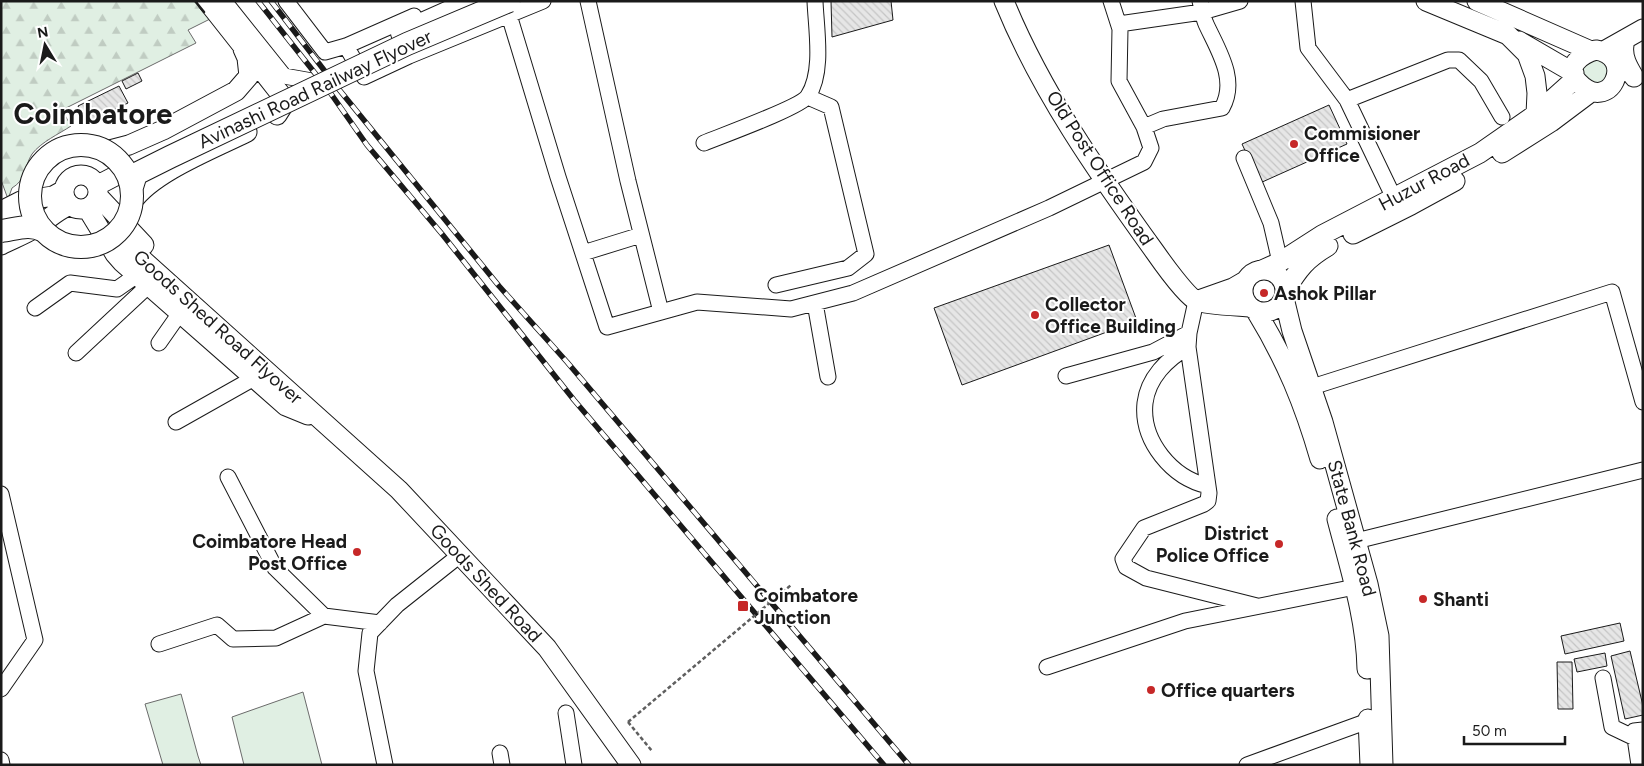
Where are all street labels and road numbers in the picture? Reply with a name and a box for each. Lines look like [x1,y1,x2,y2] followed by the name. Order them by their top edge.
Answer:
[195,24,436,153] street label: Avinashi Road Railway Flyover
[1041,86,1159,250] street label: Old Post Office Road
[1375,148,1473,216] street label: Huzur Road
[129,245,308,409] street label: Goods Shed Road Flyover
[1323,457,1381,599] street label: State Bank Road
[425,519,547,647] street label: Goods Shed Road

